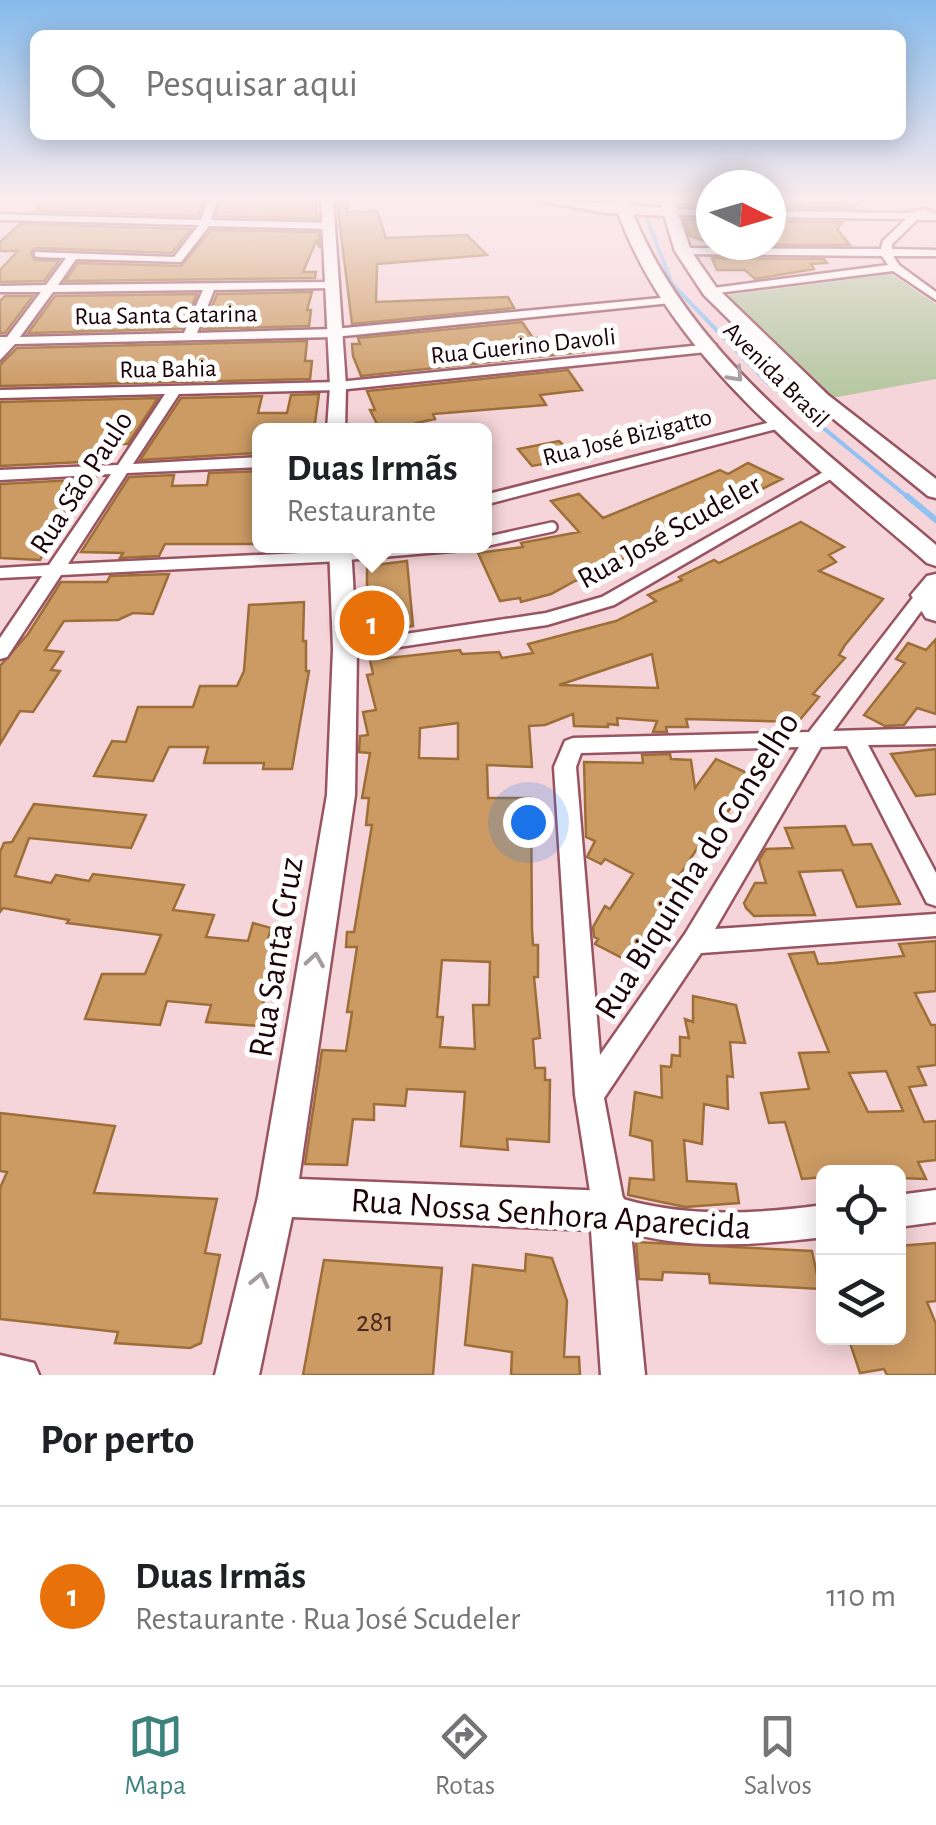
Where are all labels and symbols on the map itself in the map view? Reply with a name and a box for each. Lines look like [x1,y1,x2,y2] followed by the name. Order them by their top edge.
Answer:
[696,170,786,260] north arrow
[74,301,258,330] street label: Rua Santa Catarina
[719,318,833,432] street label: Avenida Brasil
[429,324,617,369] street label: Rua Guerino Davoli
[119,356,217,383] street label: Rua Bahia
[724,363,742,382] one-way arrow
[540,404,714,471] street label: Rua José Bizigatto
[25,406,139,559] street label: Rua São Paulo
[573,469,766,594] street label: Rua José Scudeler
[340,586,404,660] pin: 1
[588,706,806,1025] street label: Rua Biquinha do Conselho
[503,797,554,848] your location
[243,855,310,1060] street label: Rua Santa Cruz
[303,952,324,968] one-way arrow
[349,1183,752,1246] street label: Rua Nossa Senhora Aparecida
[248,1272,269,1289] one-way arrow
[356,1307,394,1337] house number: 281

